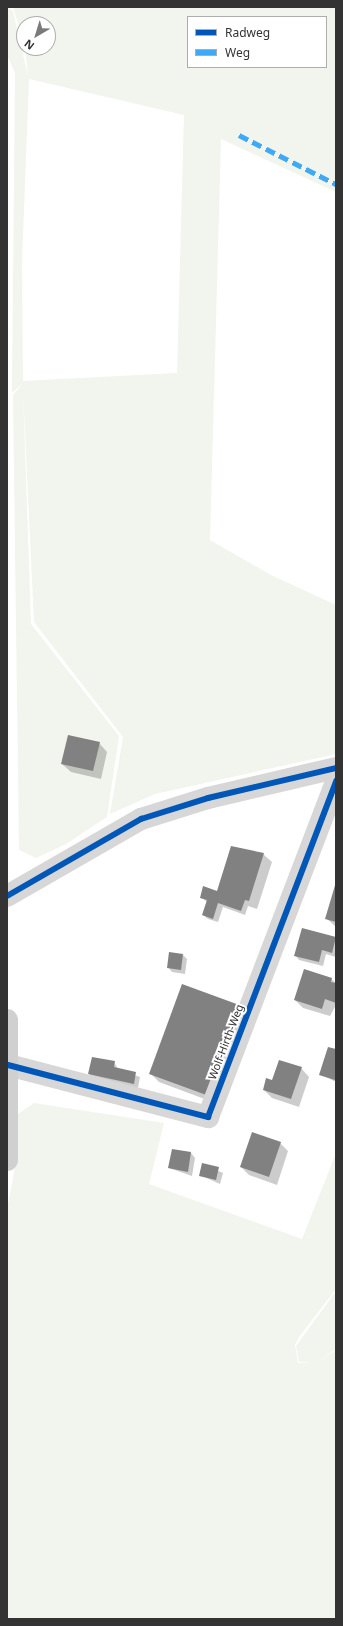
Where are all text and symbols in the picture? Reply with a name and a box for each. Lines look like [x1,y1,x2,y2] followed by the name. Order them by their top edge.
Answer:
[16,16,56,56] north arrow
[187,16,327,68] legend
[225,24,270,41] text: Radweg
[21,36,37,54] text: N
[225,44,250,61] text: Weg
[206,1002,246,1082] street label: Wolf-Hirth-Weg

